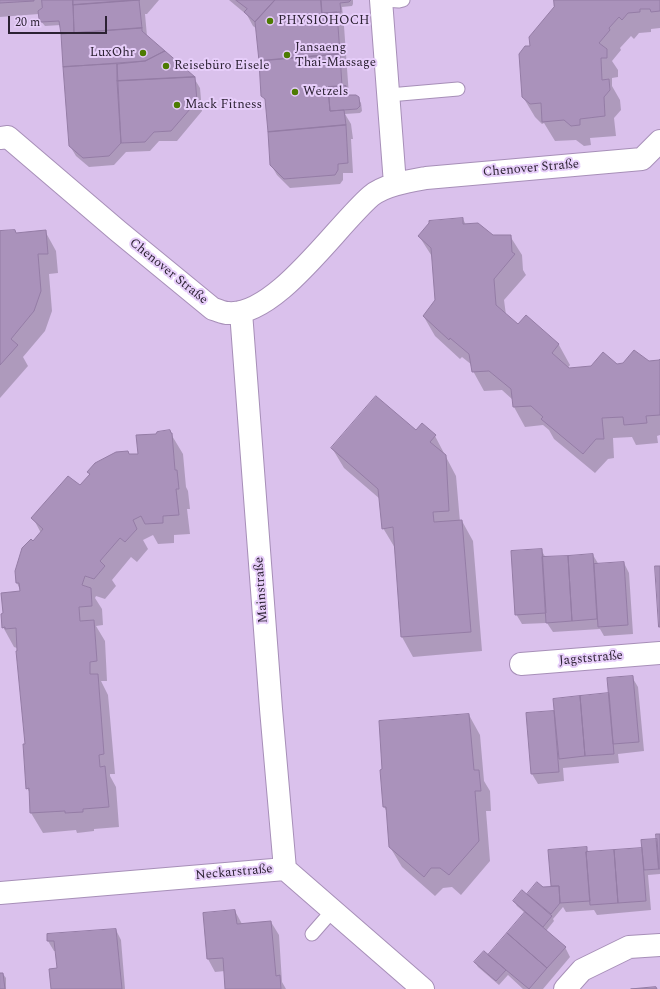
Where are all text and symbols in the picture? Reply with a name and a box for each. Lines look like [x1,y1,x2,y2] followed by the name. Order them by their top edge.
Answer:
[10,8,109,34] scale bar
[15,13,40,32] text: 20 m
[278,13,370,29] place label: PHYSIOHOCH
[265,16,275,26] marker: PHYSIOHOCH
[295,40,376,71] place label: Jansaeng Thai-Massage
[90,45,135,61] place label: LuxOhr
[138,48,148,58] marker: LuxOhr
[282,50,292,60] marker: Jansaeng Thai-Massage
[174,58,269,74] place label: Reisebüro Eisele
[161,61,171,71] marker: Reisebüro Eisele
[303,84,348,100] place label: Wetzels
[290,87,300,97] marker: Wetzels
[185,97,262,113] place label: Mack Fitness
[172,100,182,110] marker: Mack Fitness
[482,157,580,181] street label: Chenover Straße
[126,236,210,308] street label: Chenover Straße
[252,556,272,624] street label: Mainstraße
[558,648,624,670] street label: Jagststraße
[195,862,273,884] street label: Neckarstraße

